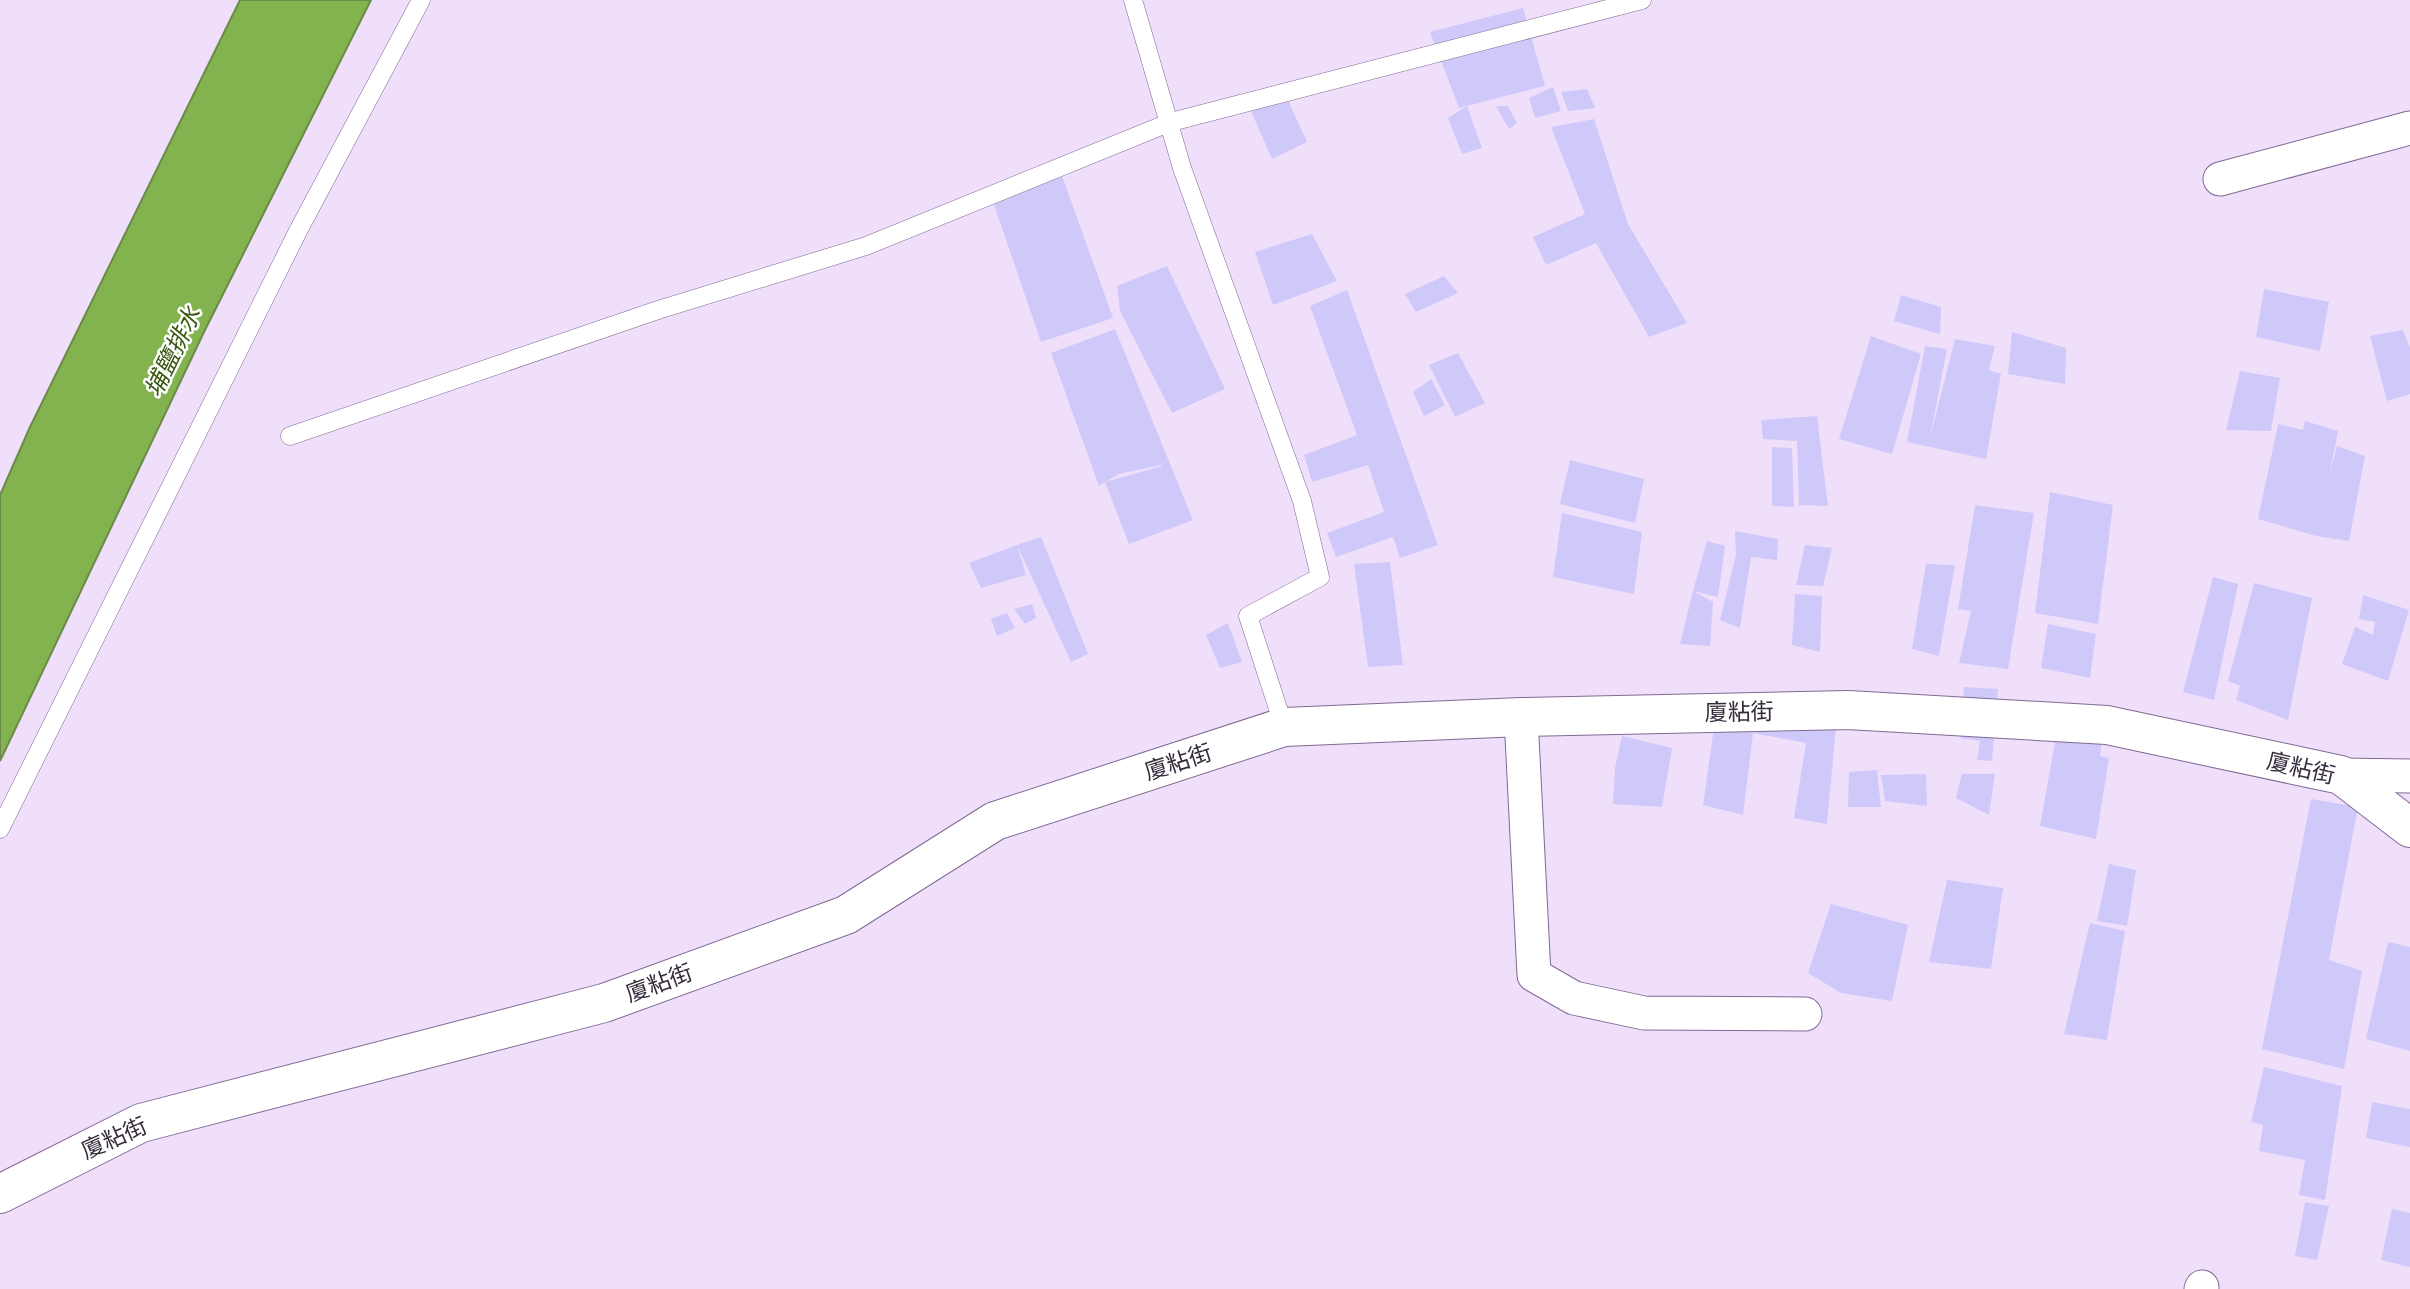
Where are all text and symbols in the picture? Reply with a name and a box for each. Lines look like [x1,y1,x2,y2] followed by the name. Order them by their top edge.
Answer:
[140,302,210,403] water label: 埔鹽排水
[1704,699,1774,730] street label: 廈粘街
[1141,740,1216,789] street label: 廈粘街
[2264,749,2337,792] street label: 廈粘街
[622,960,697,1011] street label: 廈粘街
[78,1113,152,1168] street label: 廈粘街

